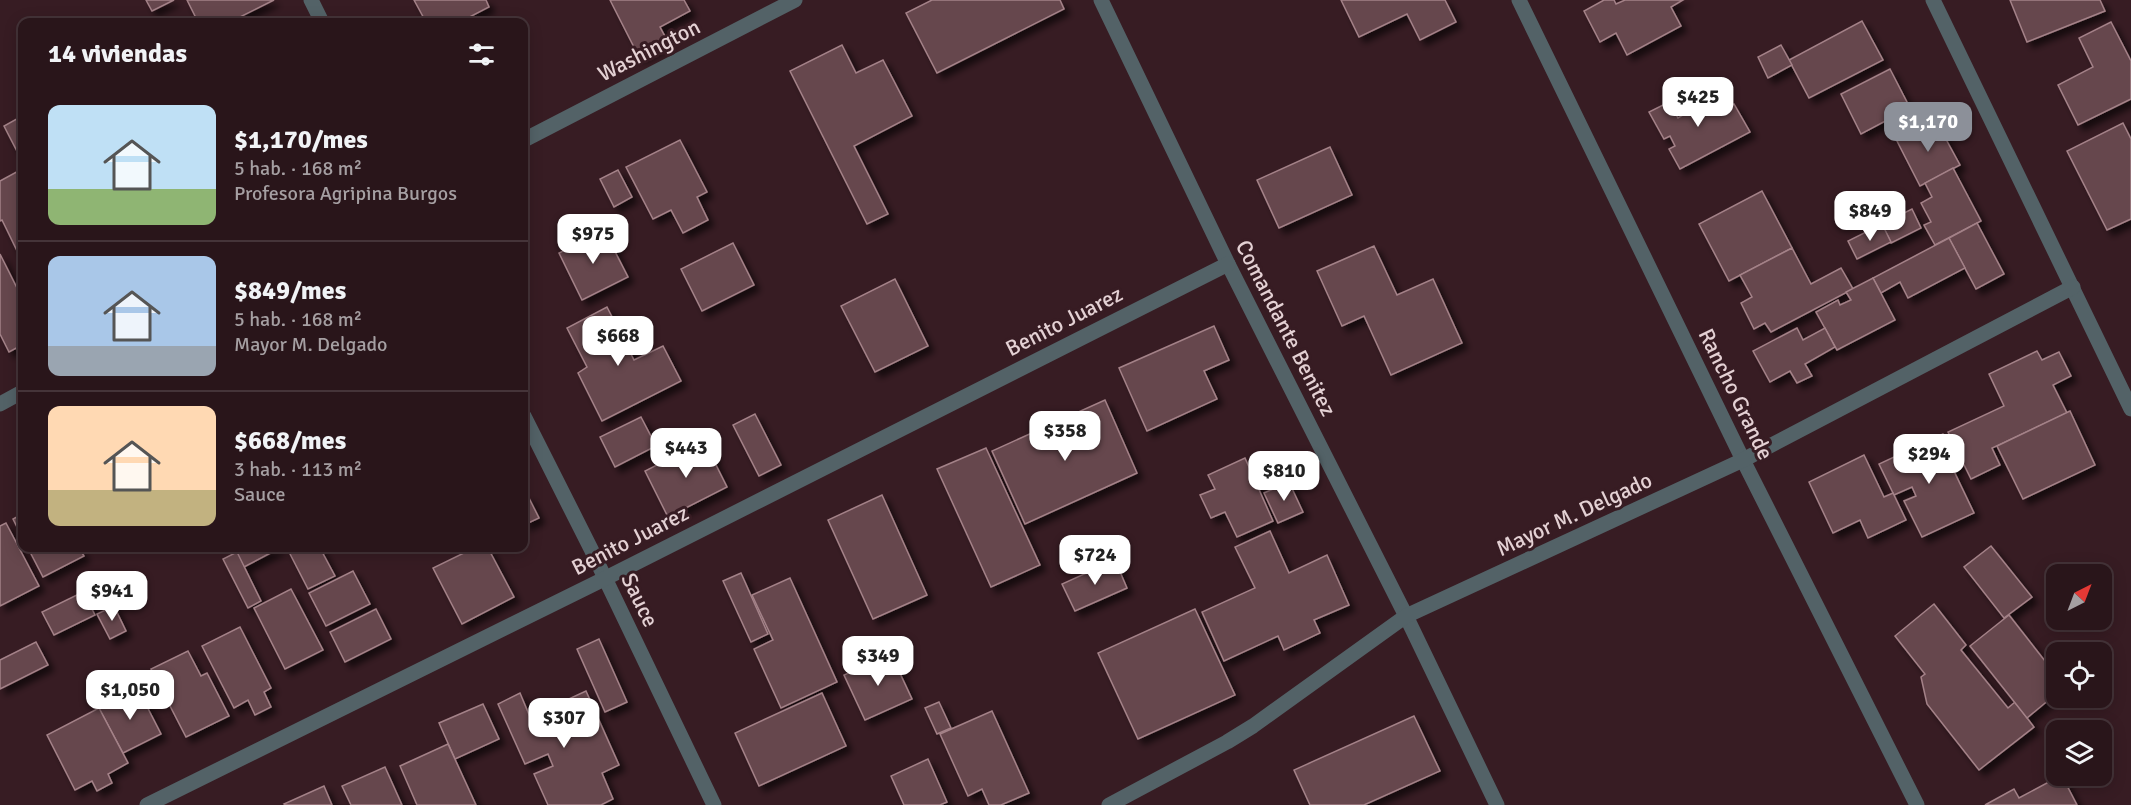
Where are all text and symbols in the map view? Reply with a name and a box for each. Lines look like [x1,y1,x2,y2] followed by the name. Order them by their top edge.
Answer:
[593,13,705,87] street label: Washington
[48,38,187,70] text: 14 viviendas
[465,38,498,71] icon: filters
[1662,77,1734,128] pin: $425
[1676,84,1720,109] text: $425
[1879,102,1977,153] pin: $1,170
[1898,109,1958,134] text: $1,170
[234,124,368,156] text: $1,170/mes
[96,129,168,201] icon: home
[234,156,362,181] text: 5 hab. · 168 m²
[234,181,457,206] text: Profesora Agripina Burgos
[1834,191,1906,242] pin: $849
[1848,198,1892,223] text: $849
[557,214,629,265] pin: $975
[571,221,615,246] text: $975
[1230,235,1342,421] street label: Comandante Benitez
[234,275,346,307] text: $849/mes
[96,280,168,352] icon: home
[1001,280,1127,362] street label: Benito Juarez
[234,307,362,332] text: 5 hab. · 168 m²
[582,316,654,367] pin: $668
[596,323,640,348] text: $668
[1693,324,1779,464] street label: Rancho Grande
[234,332,387,357] text: Mayor M. Delgado
[1029,411,1101,462] pin: $358
[1043,418,1087,443] text: $358
[234,425,346,457] text: $668/mes
[650,428,722,479] pin: $443
[96,430,168,502] icon: home
[1893,434,1965,485] pin: $294
[664,435,708,460] text: $443
[1907,441,1951,466] text: $294
[1248,451,1320,502] pin: $810
[234,457,362,482] text: 3 hab. · 113 m²
[1262,458,1306,483] text: $810
[1492,466,1656,562] street label: Mayor M. Delgado
[234,482,285,507] text: Sauce
[567,499,693,581] street label: Benito Juarez
[1059,535,1131,586] pin: $724
[1073,542,1117,567] text: $724
[2046,564,2112,630] north arrow
[2046,564,2112,786] map controls
[615,569,665,631] street label: Sauce
[76,571,148,622] pin: $941
[90,578,134,603] text: $941
[842,636,914,687] pin: $349
[2046,642,2112,708] button: locate
[856,643,900,668] text: $349
[81,670,179,721] pin: $1,050
[100,677,160,702] text: $1,050
[528,698,600,749] pin: $307
[542,705,586,730] text: $307
[2046,720,2112,786] button: layers

